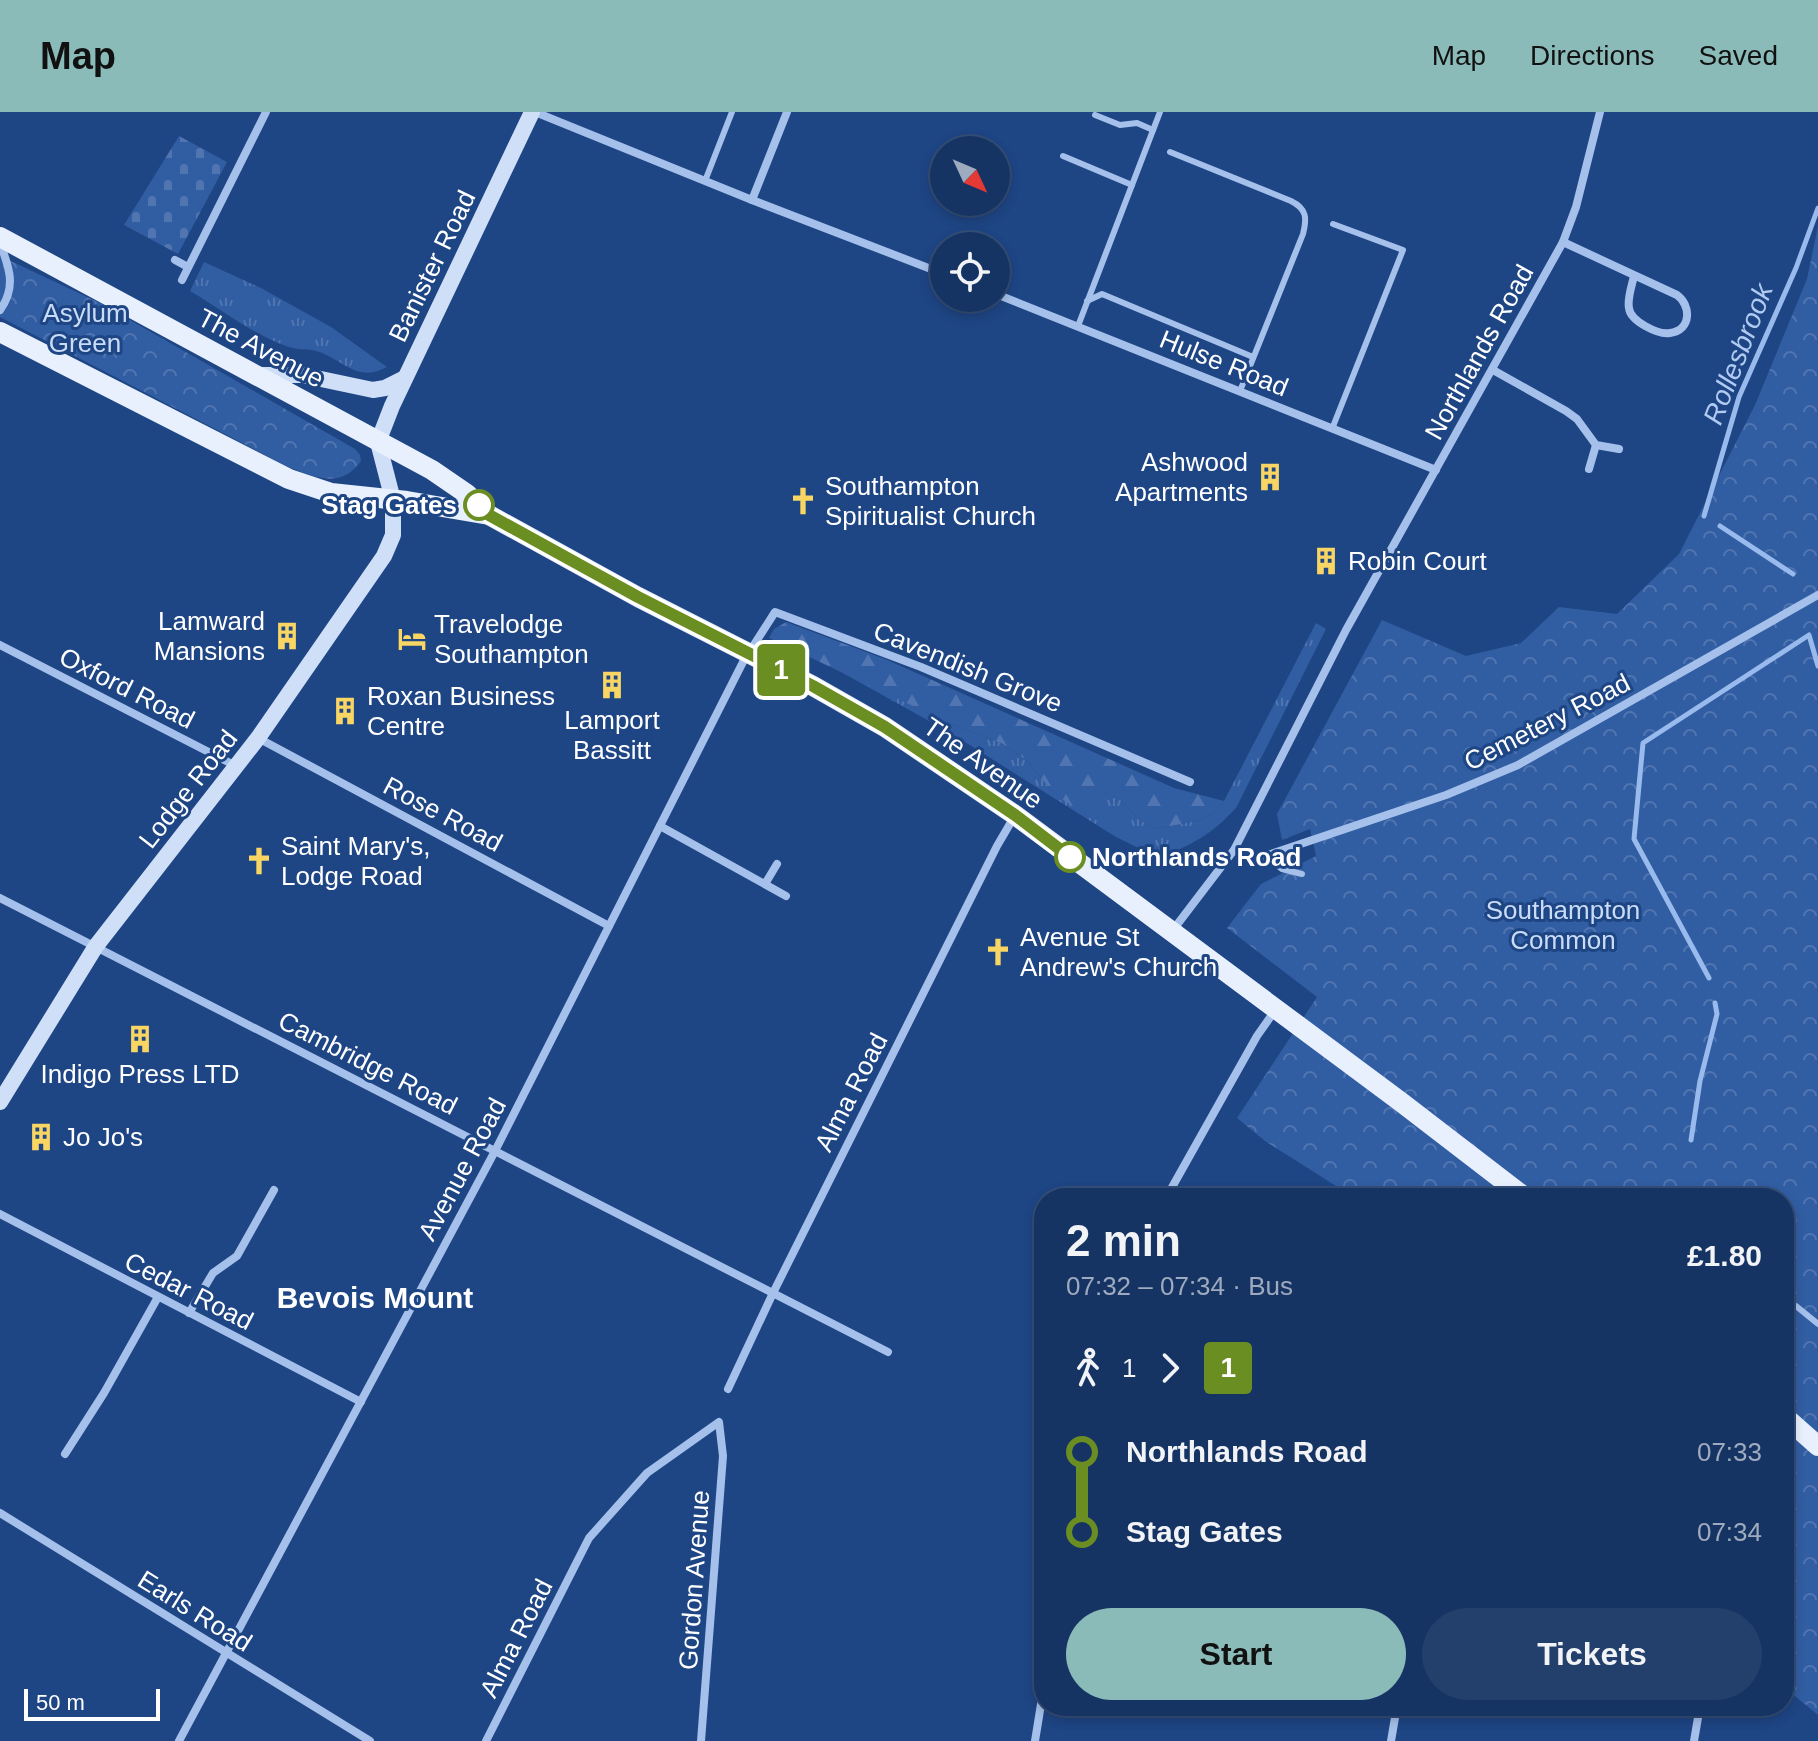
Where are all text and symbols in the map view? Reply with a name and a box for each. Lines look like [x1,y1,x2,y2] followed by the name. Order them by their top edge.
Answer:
[40,35,116,77] text: Map
[1432,40,1486,71] text: Map
[1530,40,1655,71] text: Directions
[1699,40,1778,71] text: Saved
[930,136,1010,216] north arrow
[930,136,1010,312] map controls
[382,185,482,347] street label: Banister Road
[930,232,1010,312] button: locate
[1419,259,1539,445] street label: Northlands Road
[1697,278,1780,429] water label: Rollesbrook
[42,298,128,358] park label: Asylum Green
[193,302,329,394] street label: The Avenue
[1155,324,1293,402] street label: Hulse Road
[1115,447,1248,507] place label: Ashwood Apartments
[1255,462,1285,492] building icon: Ashwood Apartments
[825,471,1036,531] place label: Southampton Spiritualist Church
[788,486,818,516] church icon: Southampton Spiritualist Church
[321,490,457,520] place label: Stag Gates
[464,490,494,520] marker: Stag Gates
[1311,546,1341,576] building icon: Robin Court
[1348,546,1488,576] place label: Robin Court
[154,606,265,666] place label: Lamward Mansions
[434,609,589,669] place label: Travelodge Southampton
[869,615,1067,719] street label: Cavendish Grove
[272,621,302,651] building icon: Lamward Mansions
[397,624,427,654] hotel icon: Travelodge Southampton
[55,641,199,735] street label: Oxford Road
[755,644,807,696] line badge: 1
[773,654,789,685] text: 1
[1459,667,1635,777] street label: Cemetery Road
[597,670,627,700] building icon: Lamport Bassitt
[367,681,555,741] place label: Roxan Business Centre
[330,696,360,726] building icon: Roxan Business Centre
[564,705,660,765] place label: Lamport Bassitt
[918,711,1048,815] street label: The Avenue
[133,724,243,854] street label: Lodge Road
[379,770,507,858] street label: Rose Road
[281,831,430,891] place label: Saint Mary's, Lodge Road
[1055,842,1085,872] marker: Northlands Road
[1092,842,1301,872] place label: Northlands Road
[244,846,274,876] church icon: Saint Mary's, Lodge Road
[1486,895,1640,955] park label: Southampton Common
[1020,922,1217,982] place label: Avenue St Andrew's Church
[983,937,1013,967] church icon: Avenue St Andrew's Church
[274,1005,462,1121] street label: Cambridge Road
[125,1024,155,1054] building icon: Indigo Press LTD
[808,1028,894,1156] street label: Alma Road
[41,1059,239,1089] place label: Indigo Press LTD
[412,1093,512,1245] street label: Avenue Road
[26,1122,56,1152] building icon: Jo Jo's
[63,1122,143,1152] place label: Jo Jo's
[1066,1216,1181,1265] text: 2 min
[1687,1239,1762,1272] text: £1.80
[120,1246,258,1336] street label: Cedar Road
[1066,1271,1293,1301] text: 07:32 – 07:34 · Bus
[277,1281,473,1314] district label: Bevois Mount
[1066,1346,1110,1390] icon: walk
[1148,1346,1192,1390] icon: forward
[1220,1352,1236,1383] text: 1
[1122,1353,1136,1383] text: 1
[1126,1435,1368,1468] text: Northlands Road
[1697,1437,1762,1467] text: 07:33
[673,1489,715,1671] street label: Gordon Avenue
[1126,1515,1283,1548] text: Stag Gates
[1697,1517,1762,1547] text: 07:34
[133,1564,257,1658] street label: Earls Road
[473,1574,559,1702] street label: Alma Road
[1066,1608,1406,1700] button: Start
[1422,1608,1762,1700] button: Tickets
[24,1685,160,1721] scale bar
[36,1690,85,1715] text: 50 m

